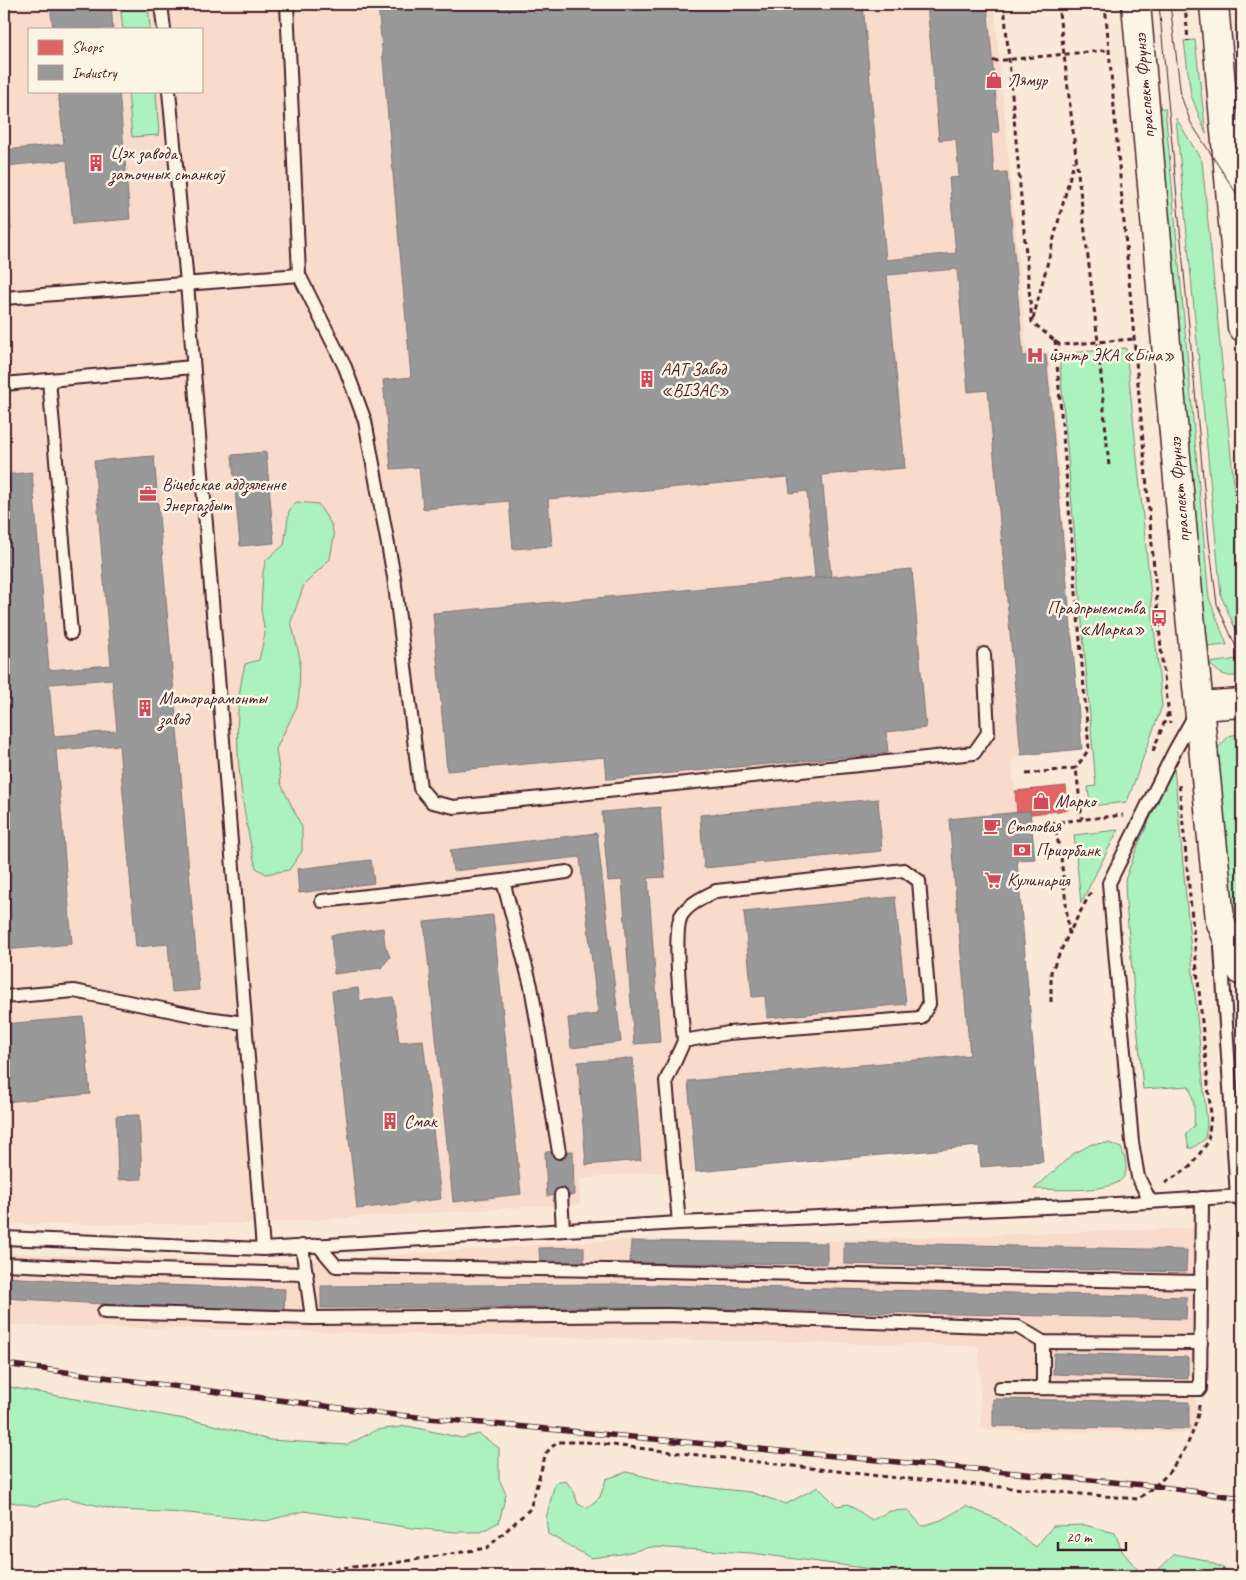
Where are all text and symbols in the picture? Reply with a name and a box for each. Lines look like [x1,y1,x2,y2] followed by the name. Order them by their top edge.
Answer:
[28,28,202,92] legend
[1128,31,1160,139] street label: праспект Фрунзэ
[72,38,105,57] text: Shops
[72,64,119,83] text: Industry
[1008,69,1048,91] place label: Лямур
[984,70,1004,90] shop icon: Лямур
[108,142,226,186] place label: Цэх завода заточных станкоў
[86,153,106,173] building icon: Цэх завода заточных станкоў
[1049,344,1175,366] place label: цэнтр ЭКА «Біна»
[1025,345,1045,365] hospital icon: цэнтр ЭКА «Біна»
[661,358,729,401] place label: ААТ Завод «ВІЗАС»
[637,369,657,389] building icon: ААТ Завод «ВІЗАС»
[1163,435,1195,543] street label: праспект Фрунзэ
[162,473,287,517] place label: Віцебскае аддзяленне Энергазбыт
[138,484,158,504] office icon: Віцебскае аддзяленне Энергазбыт
[1047,597,1147,640] place label: Прадпрыемства «Марка»
[1149,608,1169,628] bus stop icon: Прадпрыемства «Марка»
[157,687,268,731] place label: Маторарамонты завод
[135,698,155,718] building icon: Маторарамонты завод
[1055,790,1097,812] place label: Марко
[1031,791,1051,811] shop icon: Марко
[1006,815,1063,837] place label: Столовая
[982,816,1002,836] cafe icon: Столовая
[1036,839,1101,861] place label: Приорбанк
[1012,840,1032,860] bank icon: Приорбанк
[1007,869,1071,891] place label: Кулинария
[983,870,1003,890] supermarket icon: Кулинария
[404,1110,438,1132] place label: Смак
[380,1111,400,1131] building icon: Смак
[1058,1520,1126,1552] scale bar
[1066,1528,1093,1547] text: 20 m

